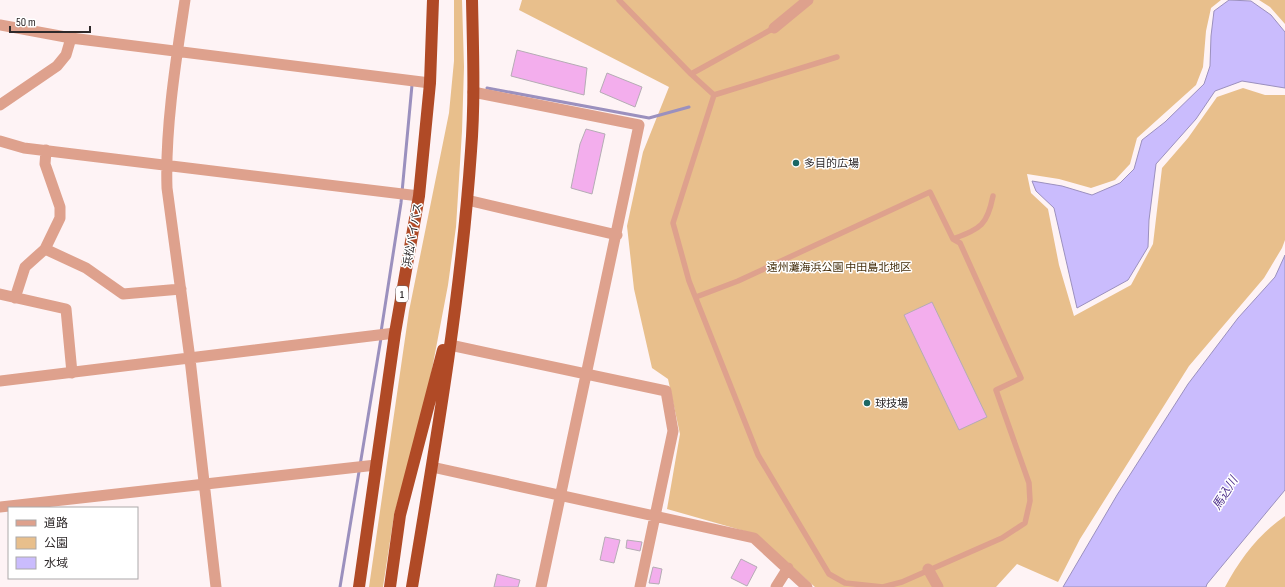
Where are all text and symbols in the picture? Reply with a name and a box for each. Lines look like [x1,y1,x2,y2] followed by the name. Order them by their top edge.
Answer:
[10,8,90,34] scale bar
[16,15,36,30] text: 50 m
[804,157,859,170] place label: 多目的広場
[791,158,801,168] marker: 多目的広場
[400,202,425,269] street label: 浜松バイパス
[767,261,911,274] park label: 遠州灘海浜公園 中田島北地区
[396,286,408,302] road number: 1
[875,397,908,410] place label: 球技場
[862,398,872,408] marker: 球技場
[1210,472,1242,513] water label: 馬込川
[8,507,138,579] legend
[44,516,68,531] text: 道路
[44,536,68,551] text: 公園
[44,556,68,571] text: 水域

